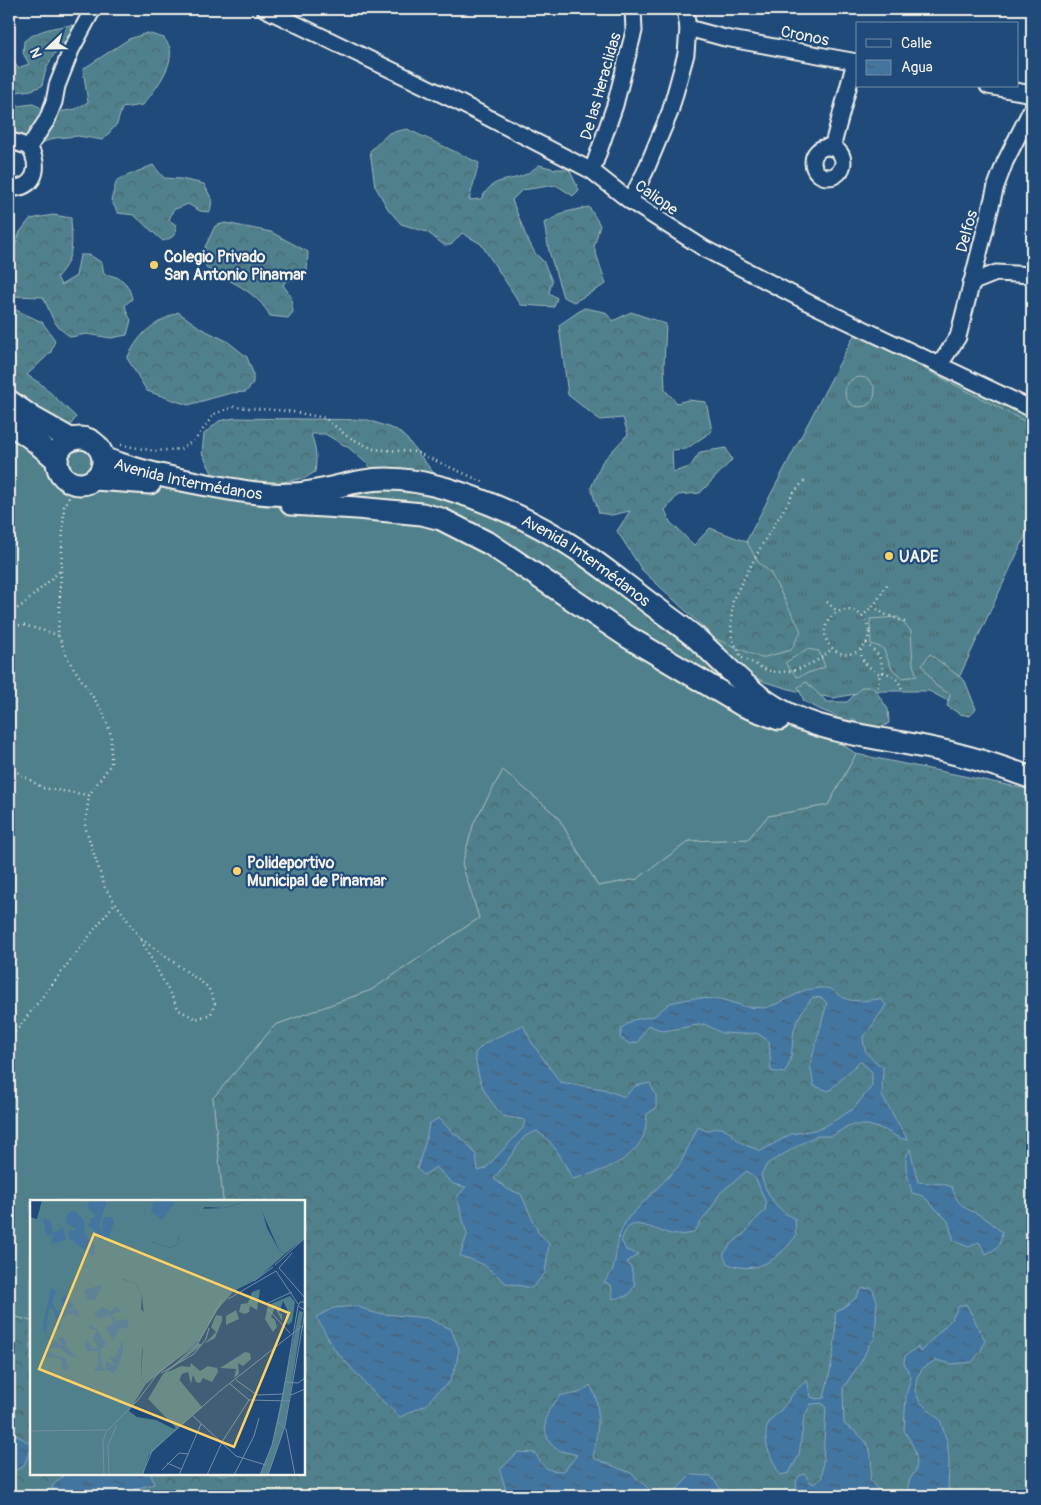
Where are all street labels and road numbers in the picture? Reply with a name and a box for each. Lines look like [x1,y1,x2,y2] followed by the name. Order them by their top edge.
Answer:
[779,22,831,50] street label: Cronos
[576,30,626,142] street label: De las Heraclidas
[631,176,682,220] street label: Caliope
[952,208,982,255] street label: Delfos
[111,454,263,504] street label: Avenida Intermédanos
[518,511,654,611] street label: Avenida Intermédanos

